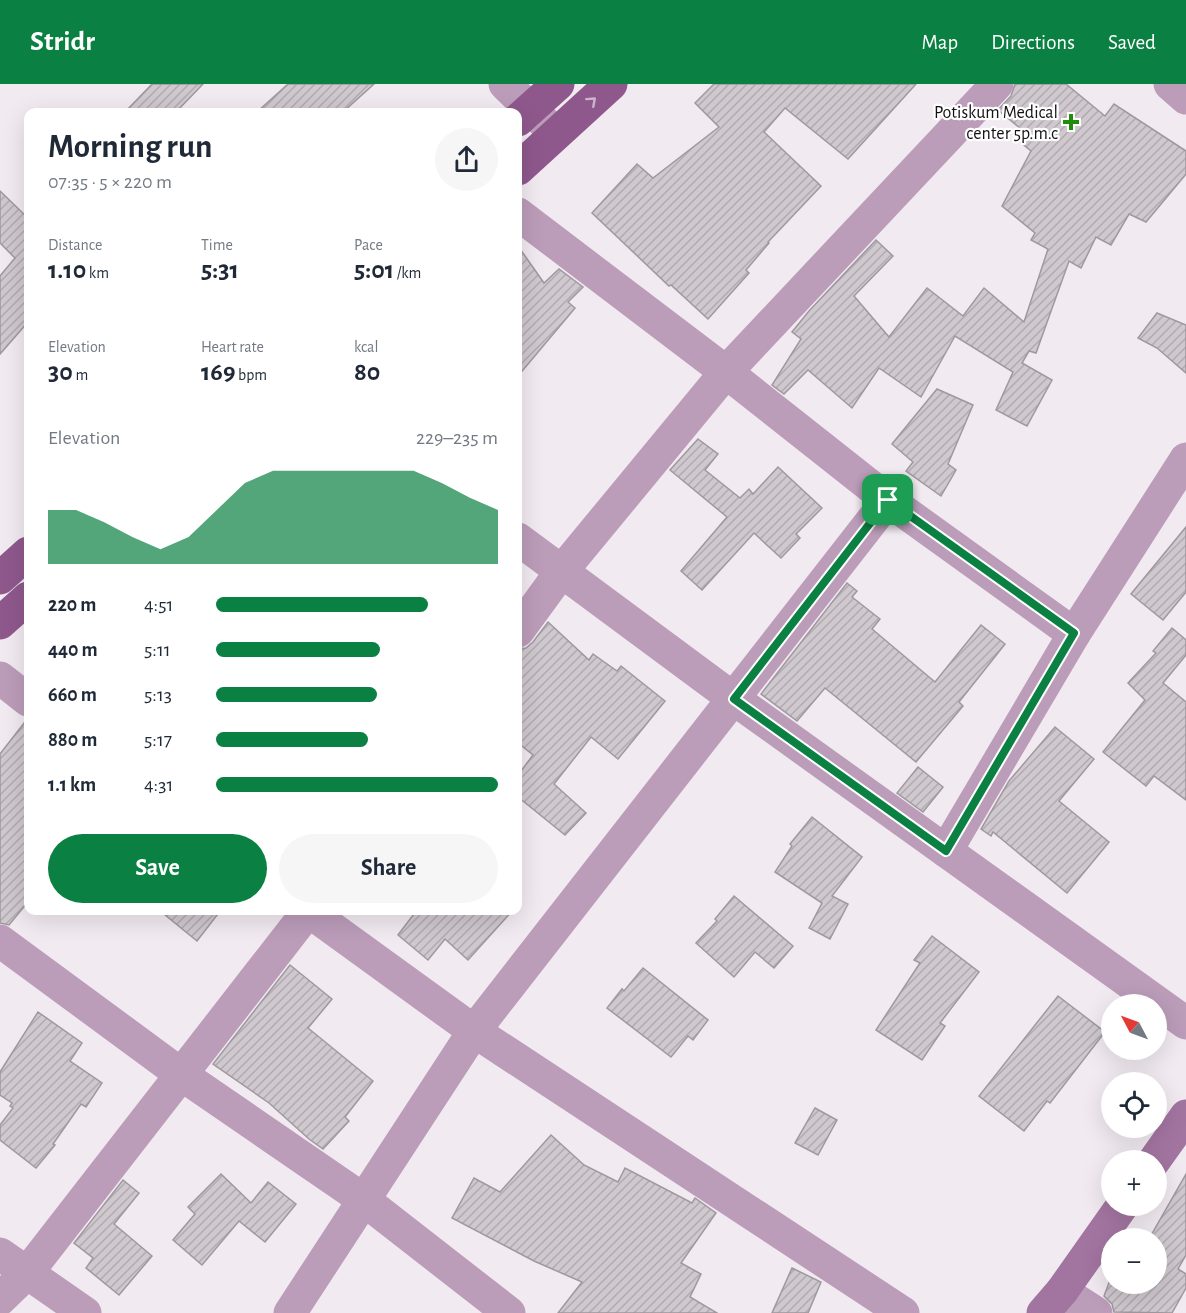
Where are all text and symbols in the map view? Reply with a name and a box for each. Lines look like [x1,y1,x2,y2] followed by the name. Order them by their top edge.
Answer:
[30,28,95,56] text: Stridr
[922,32,958,53] text: Map
[991,32,1075,53] text: Directions
[1108,32,1156,53] text: Saved
[585,97,595,108] one-way arrow
[934,104,1058,143] place label: Potiskum Medical center 5p.m.c
[1062,113,1080,131] marker: Potiskum Medical center 5p.m.c
[435,128,498,191] button: share
[48,131,212,164] text: Morning run
[48,172,172,192] text: 07:35 · 5 × 220 m
[48,237,102,253] text: Distance
[201,237,233,253] text: Time
[354,237,383,253] text: Pace
[48,257,86,283] text: 1.10
[201,257,239,283] text: 5:31
[354,257,394,283] text: 5:01
[86,265,109,281] text: km
[394,265,421,281] text: /km
[48,339,106,355] text: Elevation
[201,339,264,355] text: Heart rate
[354,339,378,355] text: kcal
[48,359,73,385] text: 30
[201,359,235,385] text: 169
[354,359,380,385] text: 80
[73,367,88,383] text: m
[235,367,267,383] text: bpm
[48,428,120,448] text: Elevation
[416,428,498,448] text: 229–235 m
[862,474,913,525] pin
[871,483,904,516] icon: arrive
[48,595,96,615] text: 220 m
[144,595,173,615] text: 4:51
[48,640,98,660] text: 440 m
[144,640,171,660] text: 5:11
[48,685,97,705] text: 660 m
[144,685,172,705] text: 5:13
[48,730,97,750] text: 880 m
[144,730,172,750] text: 5:17
[48,775,96,795] text: 1.1 km
[144,775,173,795] text: 4:31
[48,834,267,903] button: Save
[279,834,498,903] button: Share
[1101,994,1167,1060] north arrow
[1101,994,1167,1294] map controls
[1101,1072,1167,1138] button: locate
[1101,1150,1167,1216] button: +
[1101,1228,1167,1294] button: −

